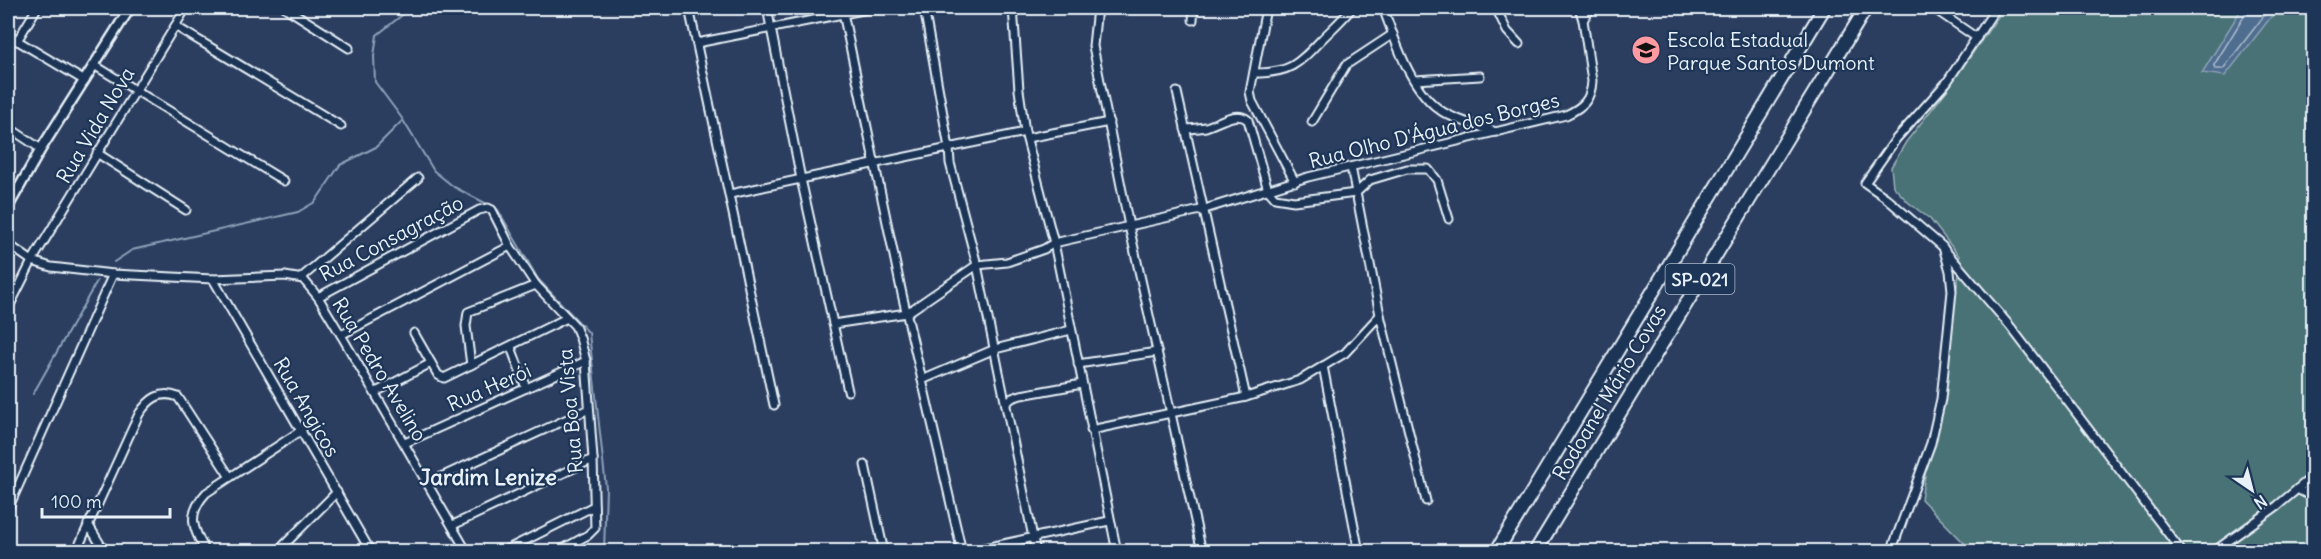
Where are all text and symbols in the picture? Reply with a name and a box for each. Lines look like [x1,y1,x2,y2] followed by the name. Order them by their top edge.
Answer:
[1667,27,1875,75] place label: Escola Estadual Parque Santos Dumont
[1630,34,1662,66] school or university icon: Escola Estadual Parque Santos Dumont
[50,62,140,188] street label: Rua Vida Nova
[1306,87,1562,173] street label: Rua Olho D'Água dos Borges
[315,189,467,287] street label: Rua Consagração
[1666,264,1734,294] road number: SP-021
[327,293,433,445] street label: Rua Pedro Avelino
[1547,300,1671,484] street label: Rodoanel Mário Covas
[552,348,588,474] street label: Rua Boa Vista
[268,353,346,461] street label: Rua Angicos
[443,357,535,417] street label: Rua Herói
[2222,460,2282,520] north arrow
[419,463,557,491] district label: Jardim Lenize
[42,481,170,519] scale bar
[51,490,102,513] text: 100 m
[2250,491,2271,514] text: N

